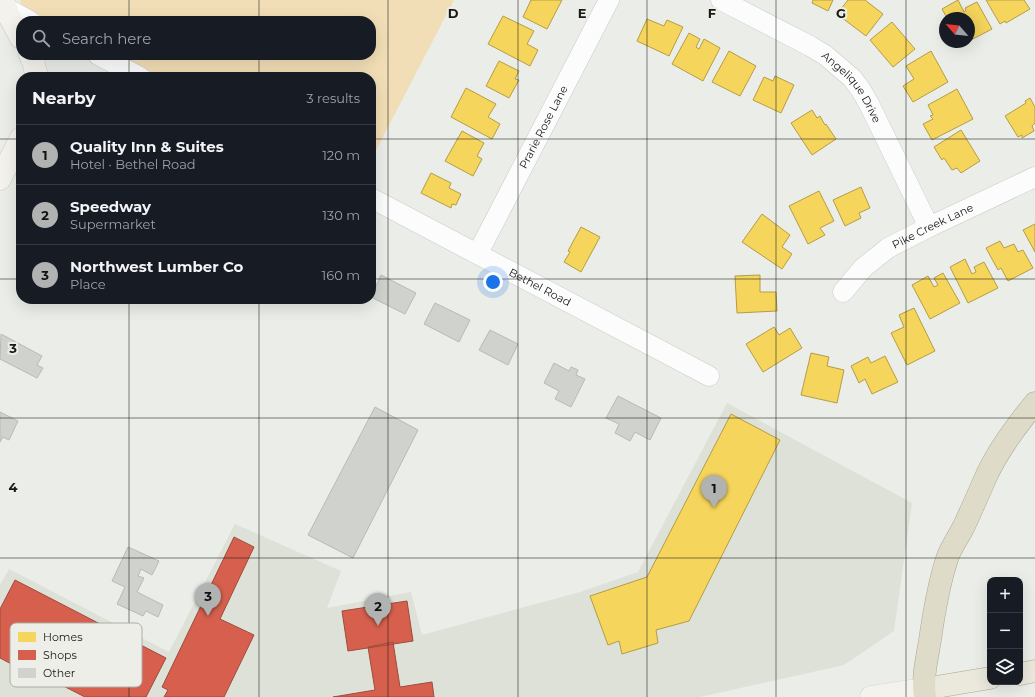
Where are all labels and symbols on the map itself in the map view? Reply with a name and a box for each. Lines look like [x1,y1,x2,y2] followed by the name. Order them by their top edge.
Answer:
[448,5,459,21] text: D
[578,5,587,21] text: E
[708,5,716,21] text: F
[836,5,846,21] text: G
[939,12,975,48] north arrow
[819,48,884,125] street label: Angelique Drive
[516,83,571,171] street label: Prarie Rose Lane
[890,200,976,252] street label: Pike Creek Lane
[507,265,573,309] street label: Bethel Road
[483,272,503,292] your location
[8,340,17,356] text: 3
[701,475,727,508] pin: 1
[9,479,18,495] text: 4
[195,583,221,616] pin: 3
[365,593,391,626] pin: 2
[10,623,142,687] legend
[43,630,83,644] text: Homes
[43,648,78,662] text: Shops
[43,666,75,680] text: Other

